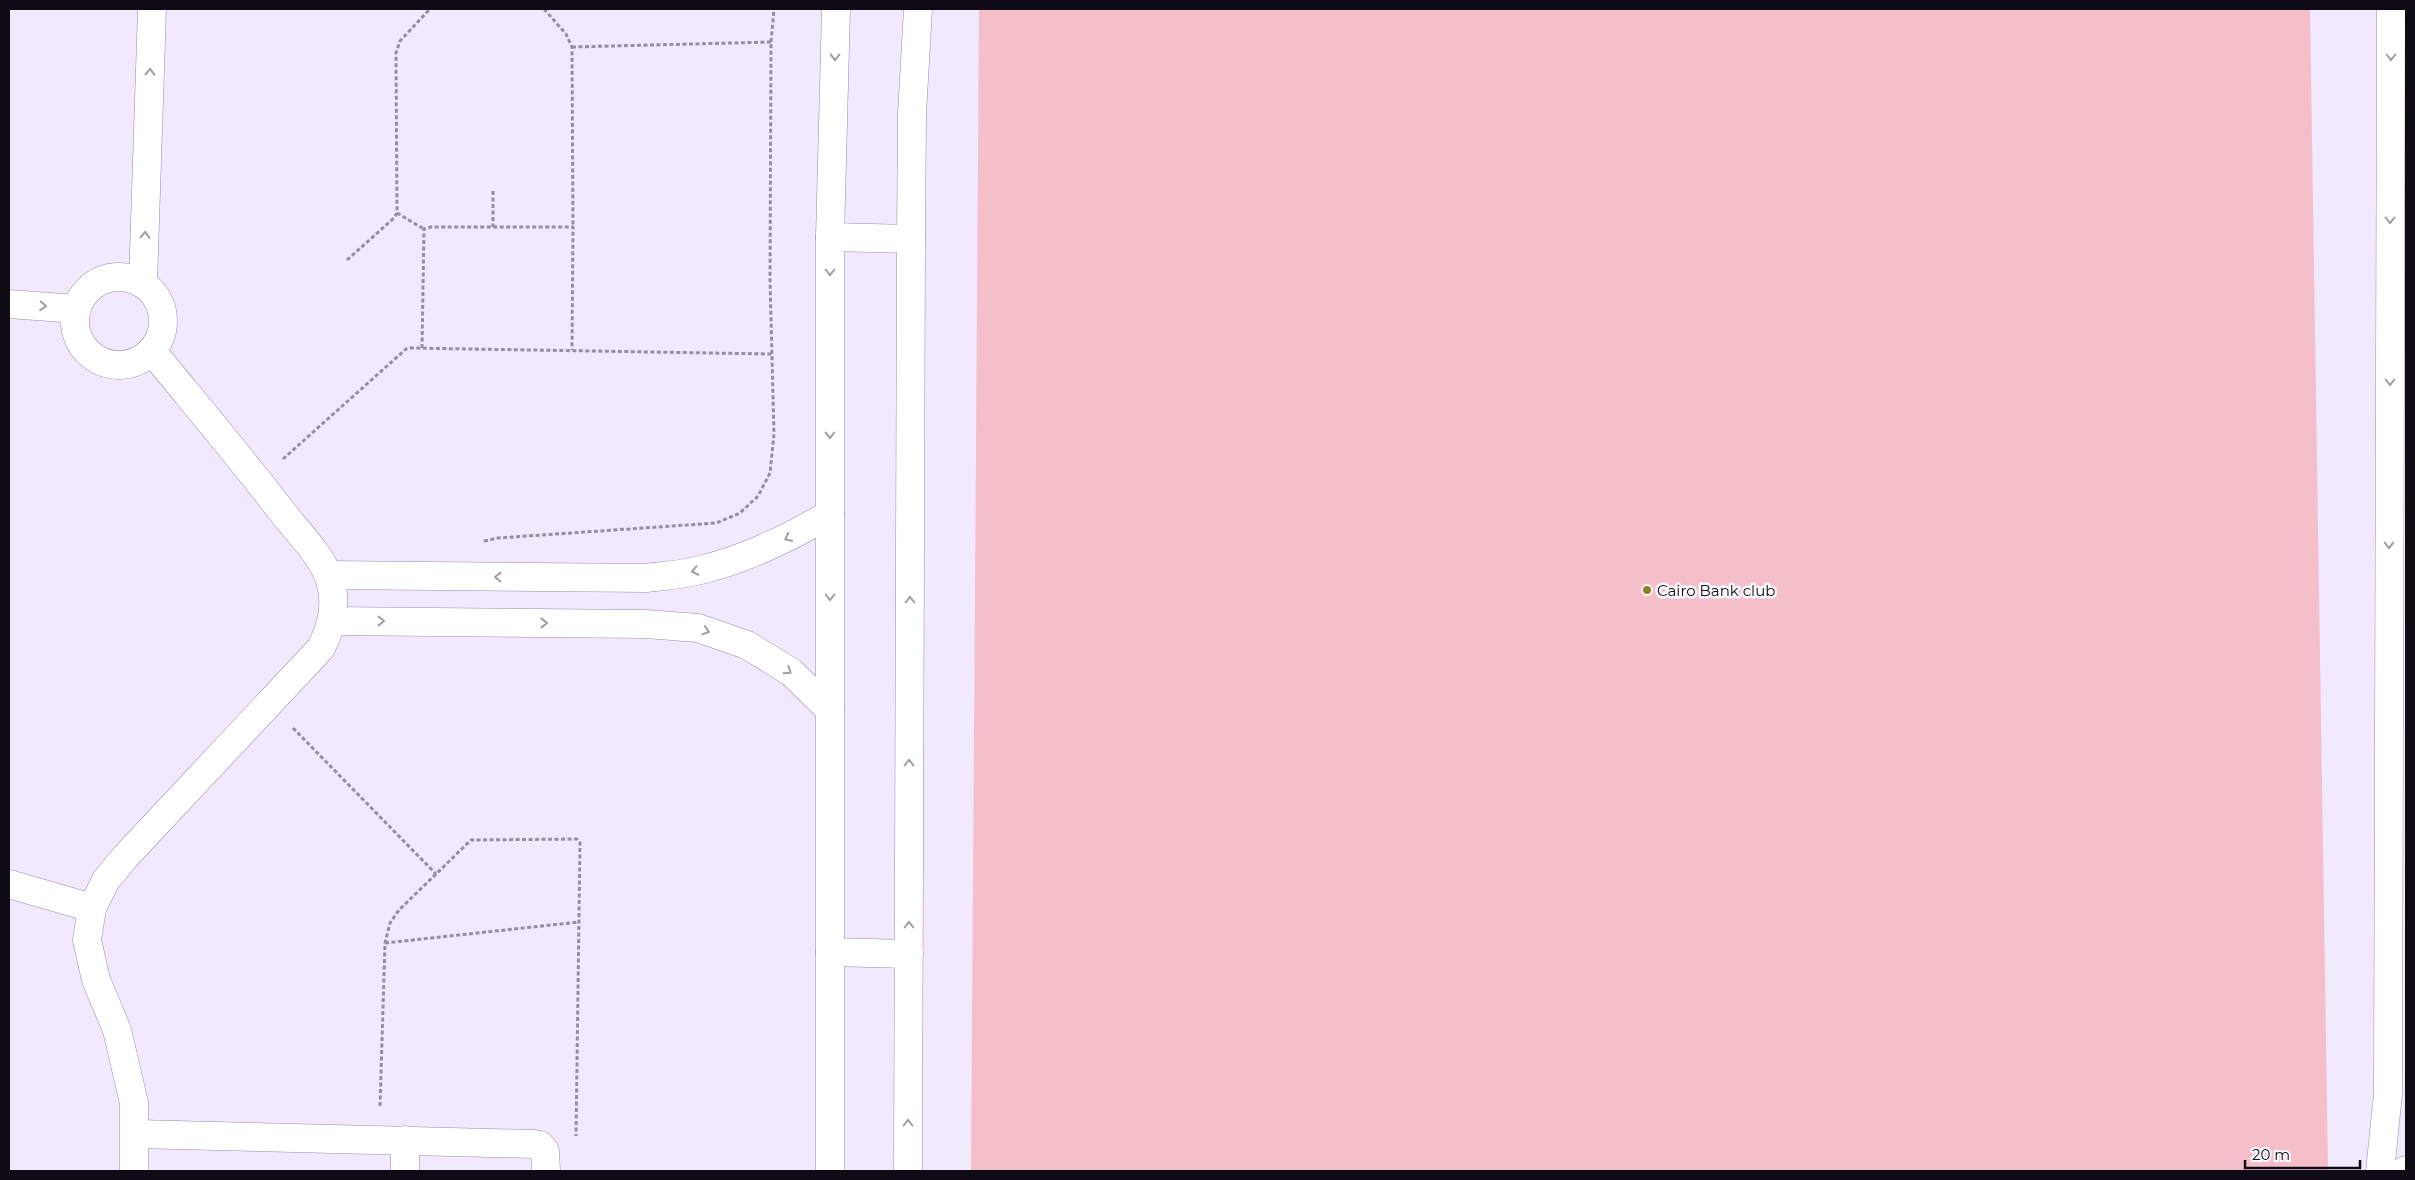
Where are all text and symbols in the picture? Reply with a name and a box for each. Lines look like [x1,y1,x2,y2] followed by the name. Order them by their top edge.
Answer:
[830,54,840,62] one-way arrow
[2386,54,2396,62] one-way arrow
[144,68,155,76] one-way arrow
[2385,216,2395,224] one-way arrow
[140,230,150,238] one-way arrow
[825,269,835,277] one-way arrow
[39,301,47,312] one-way arrow
[2385,379,2395,387] one-way arrow
[825,432,835,439] one-way arrow
[784,532,793,542] one-way arrow
[2384,542,2394,549] one-way arrow
[691,565,700,575] one-way arrow
[494,572,502,582] one-way arrow
[1657,581,1775,600] place label: Cairo Bank club
[1641,584,1653,596] marker: Cairo Bank club
[825,594,835,602] one-way arrow
[905,596,915,604] one-way arrow
[378,616,385,626] one-way arrow
[540,618,548,628] one-way arrow
[701,625,709,635] one-way arrow
[782,665,792,674] one-way arrow
[904,758,914,766] one-way arrow
[904,921,914,928] one-way arrow
[903,1118,913,1126] one-way arrow
[2245,1138,2360,1170] scale bar
[2252,1145,2290,1164] text: 20 m

